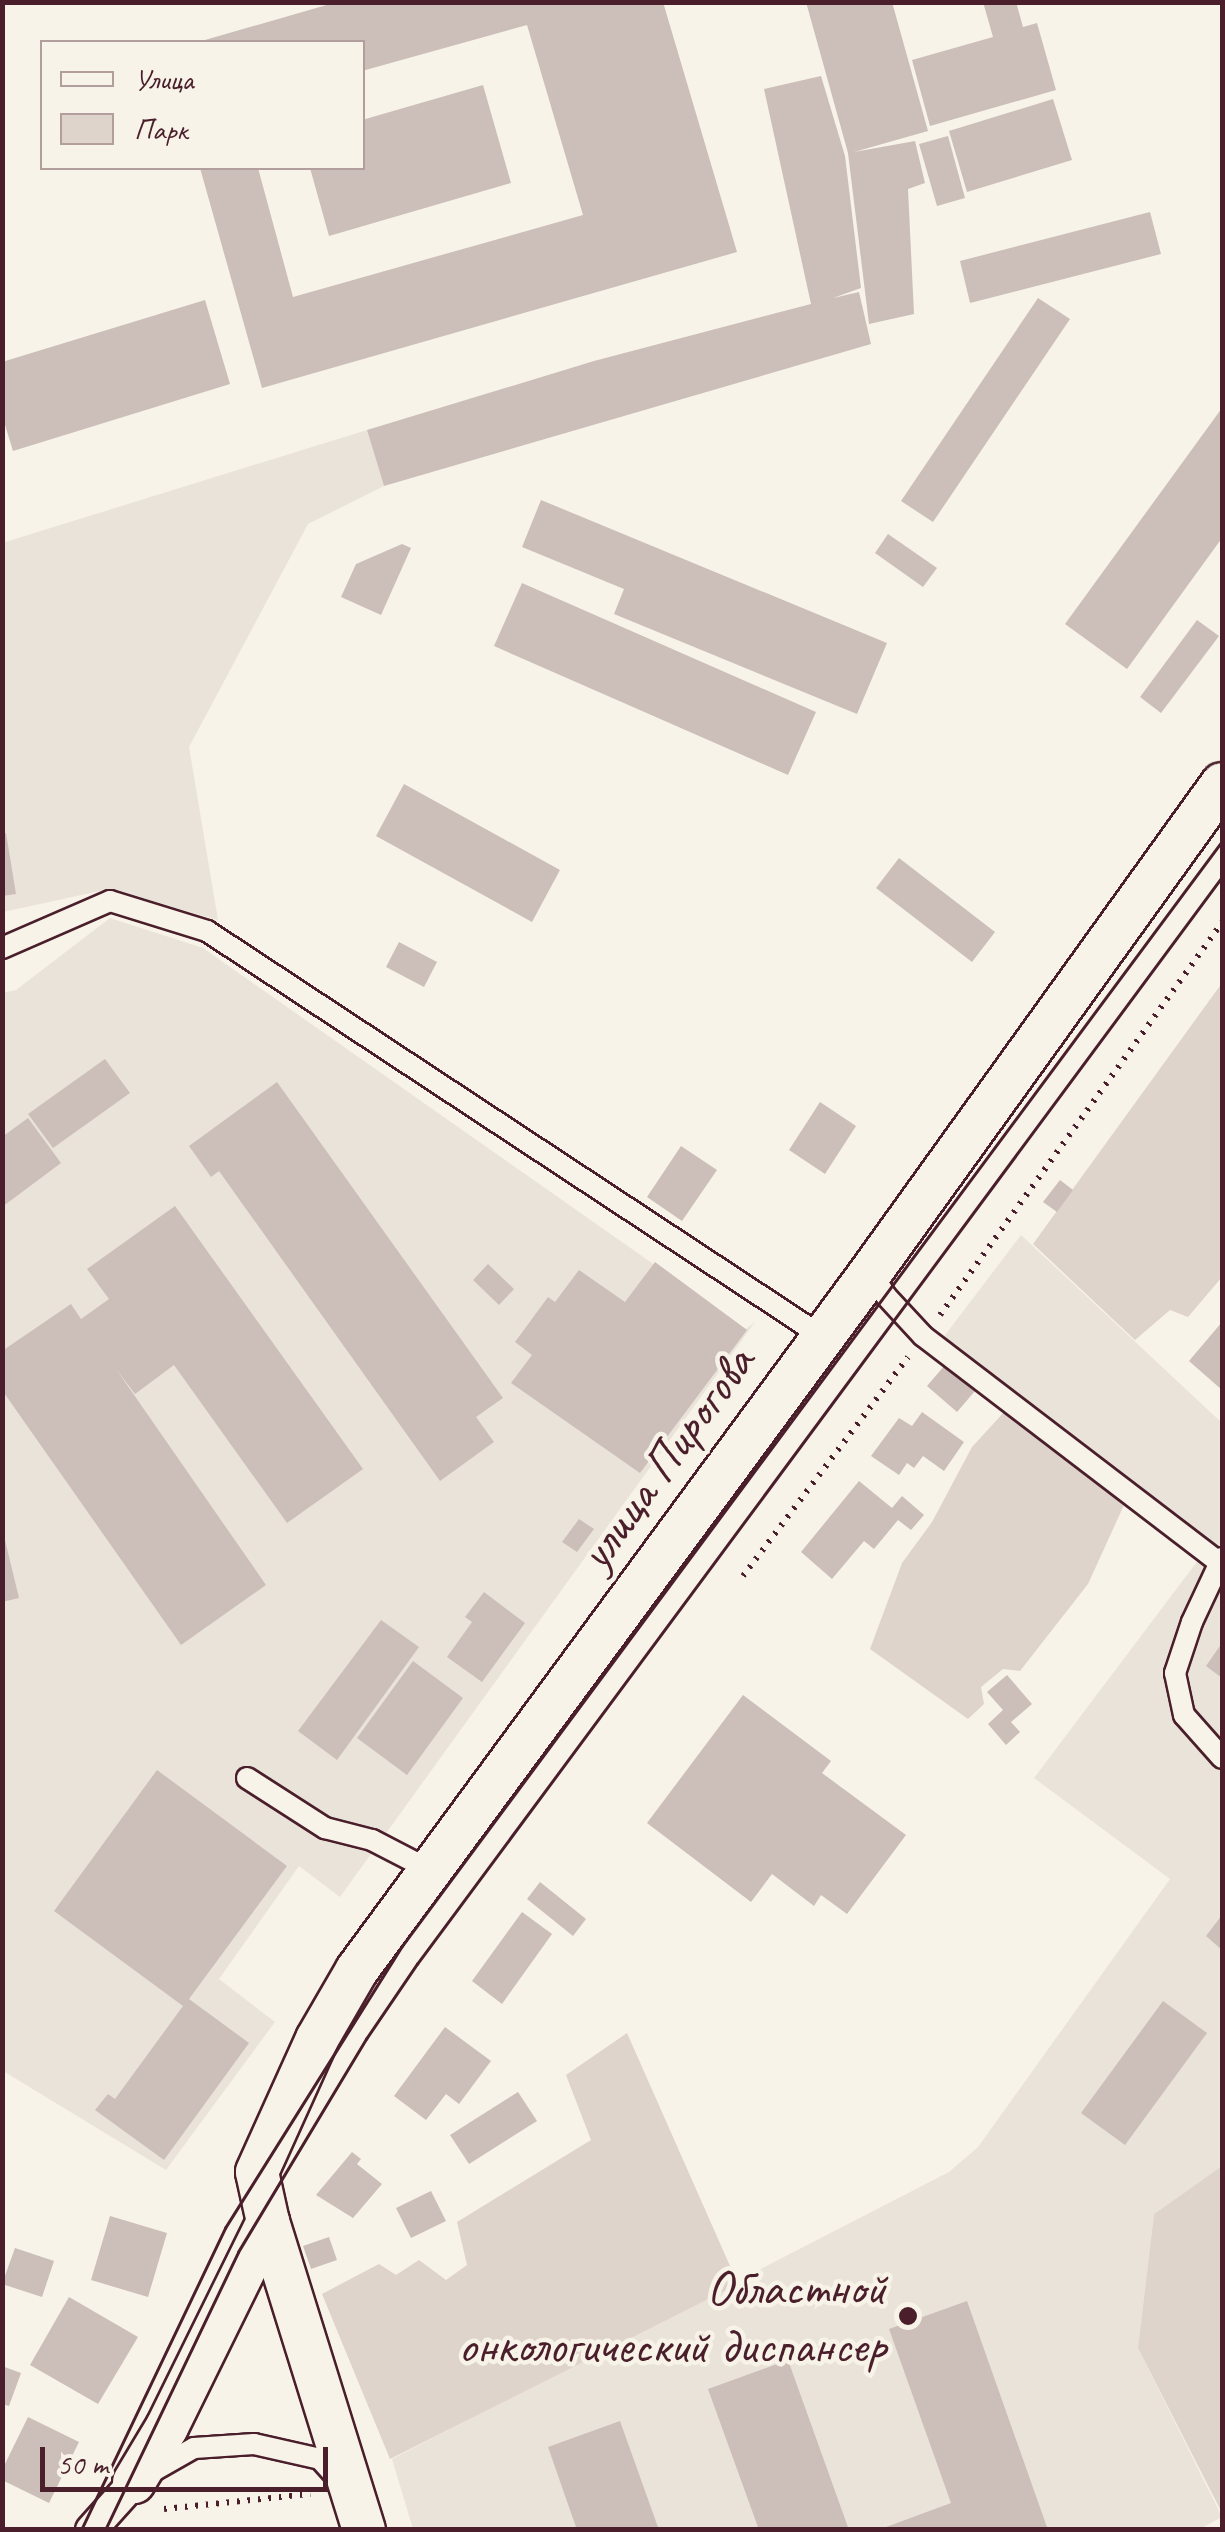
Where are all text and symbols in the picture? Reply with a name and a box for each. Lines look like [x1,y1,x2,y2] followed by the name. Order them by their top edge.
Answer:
[40,40,365,170] legend
[134,60,193,98] text: Улица
[134,110,188,148] text: Парк
[565,1334,767,1582] street label: улица Пирогова
[459,2257,886,2374] place label: Областной онкологический диспансер
[895,2303,921,2329] marker: Областной онкологический диспансер
[45,2427,332,2489] scale bar
[57,2445,108,2483] text: 50 m

